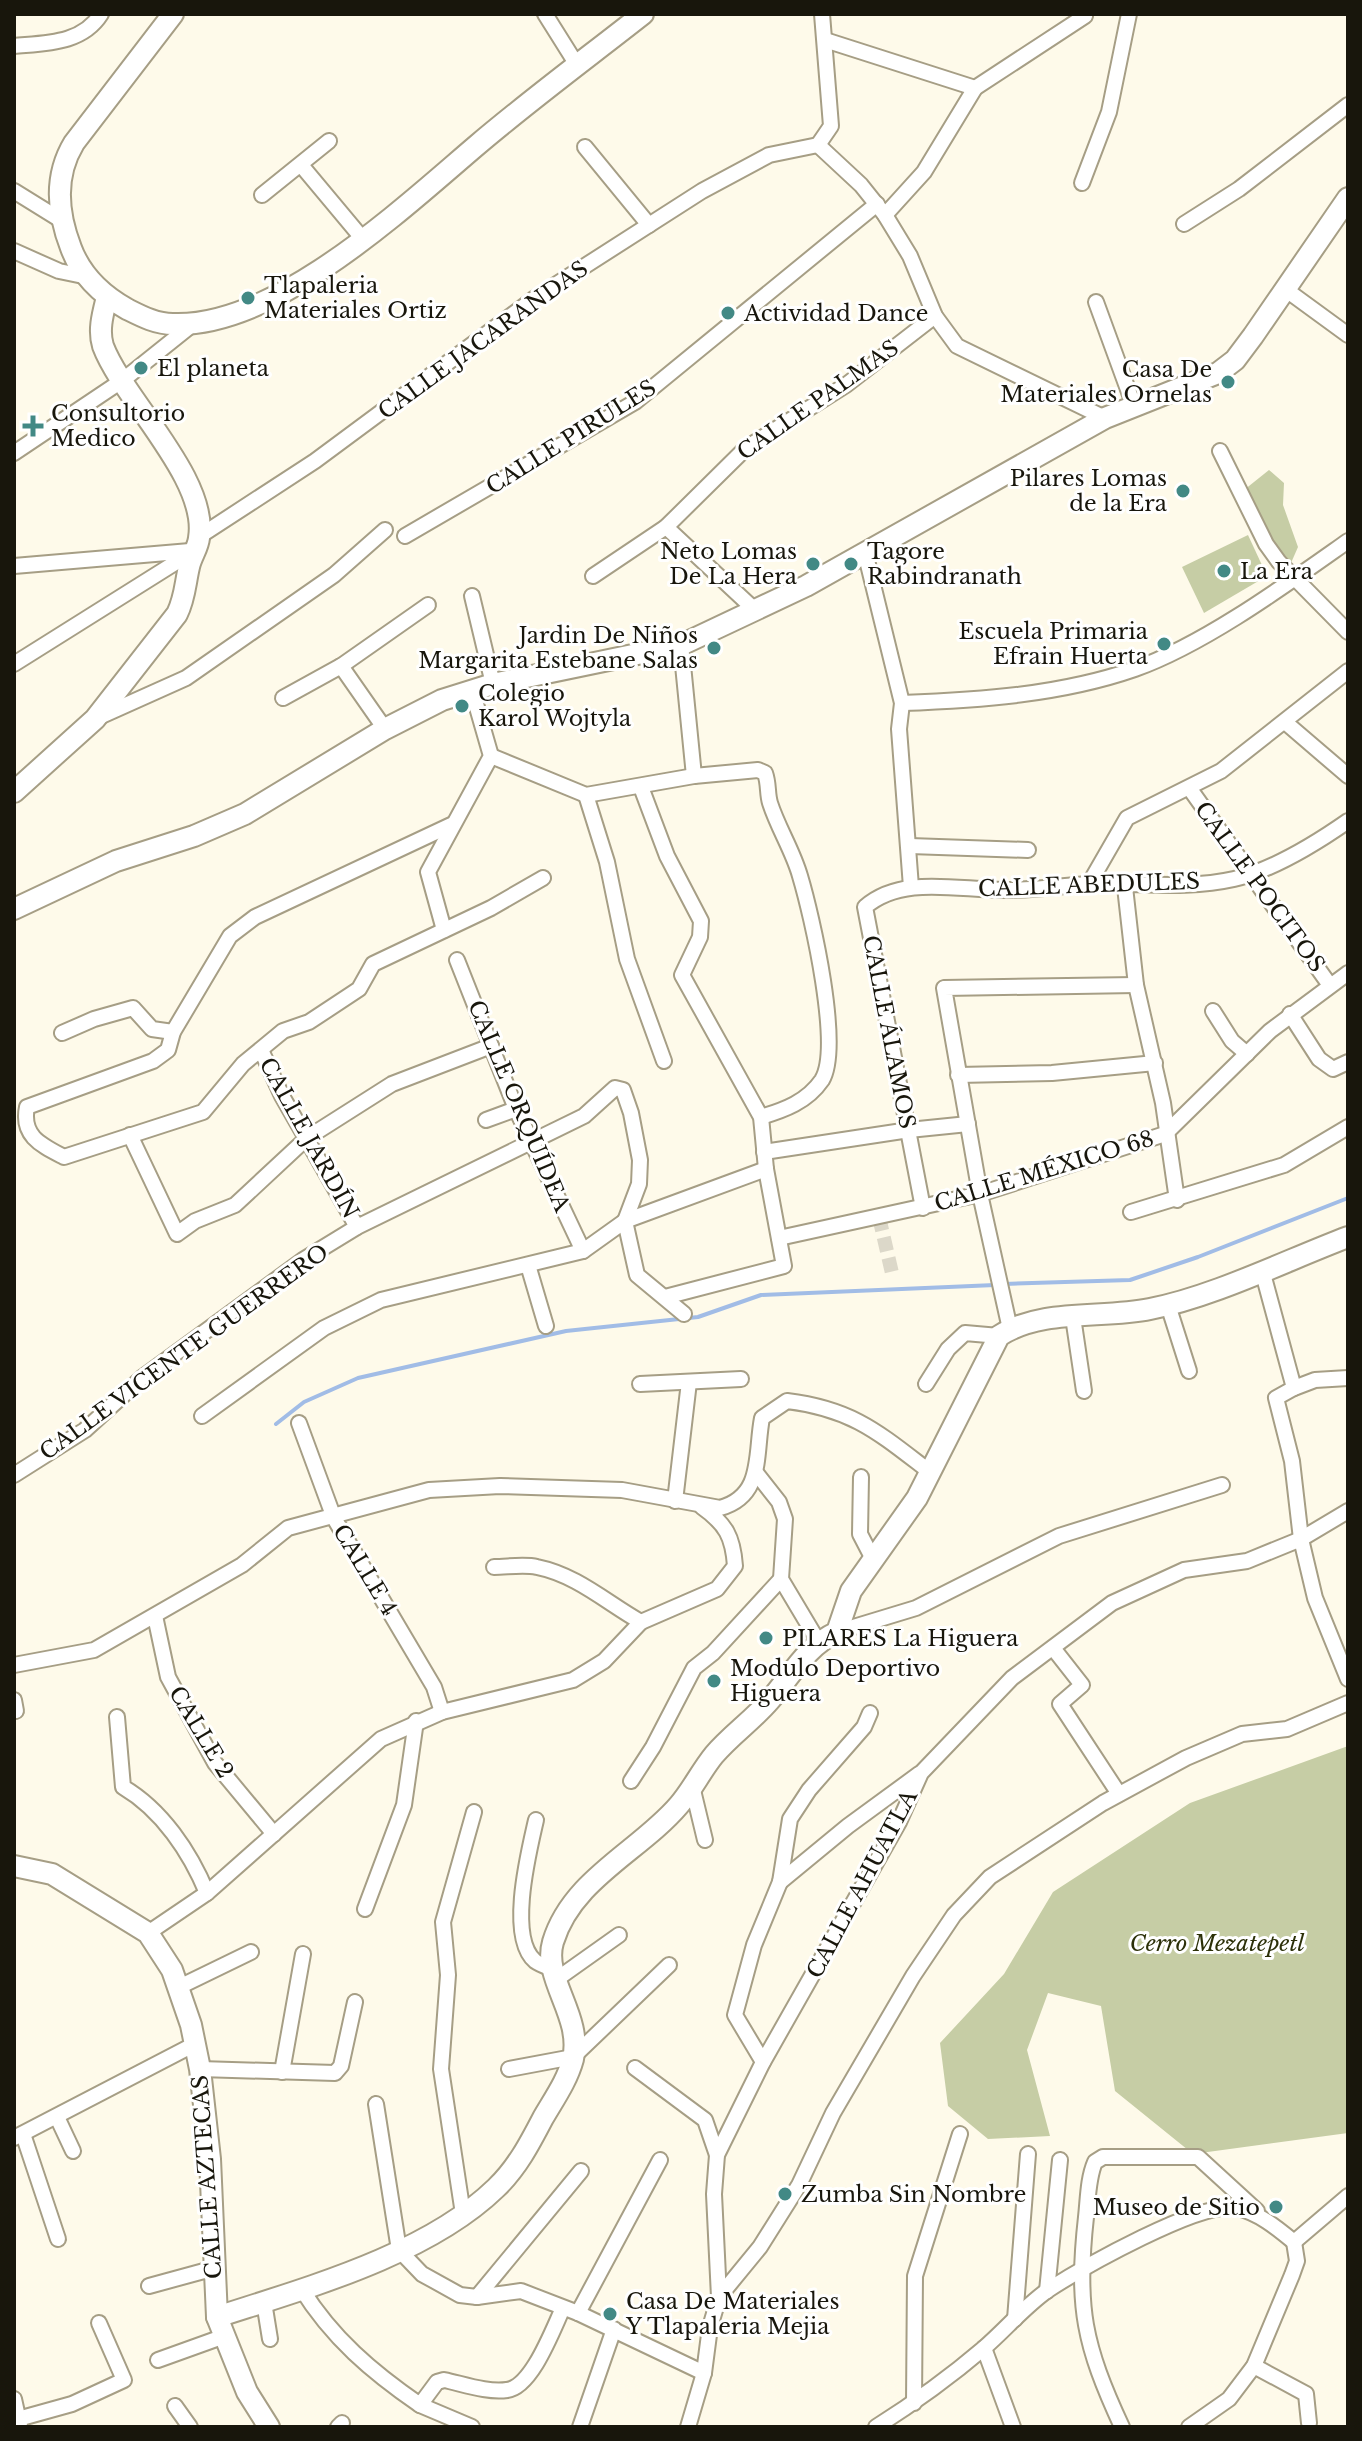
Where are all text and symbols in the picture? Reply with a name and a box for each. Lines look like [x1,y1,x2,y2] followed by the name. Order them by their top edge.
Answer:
[373,255,593,425] street label: CALLE JACARANDAS
[264,272,447,324] place label: Tlapaleria Materiales Ortiz
[239,289,257,307] marker: Tlapaleria Materiales Ortiz
[743,300,928,327] place label: Actividad Dance
[719,304,737,322] marker: Actividad Dance
[732,334,904,466] street label: CALLE PALMAS
[157,355,270,382] place label: El planeta
[1000,356,1212,408] place label: Casa De Materiales Ornelas
[132,359,150,377] marker: El planeta
[1219,373,1237,391] marker: Casa De Materiales Ornelas
[481,374,661,500] street label: CALLE PIRULES
[51,400,185,452] place label: Consultorio Medico
[22,415,44,437] marker: Consultorio Medico
[1010,465,1168,517] place label: Pilares Lomas de la Era
[1174,482,1192,500] marker: Pilares Lomas de la Era
[660,538,798,590] place label: Neto Lomas De La Hera
[867,538,1022,590] place label: Tagore Rabindranath
[804,555,822,573] marker: Neto Lomas De La Hera
[842,555,860,573] marker: Tagore Rabindranath
[1240,558,1314,585] place label: La Era
[1215,562,1233,580] marker: La Era
[958,618,1149,670] place label: Escuela Primaria Efrain Huerta
[418,622,698,674] place label: Jardin De Niños Margarita Estebane Salas
[1155,635,1173,653] marker: Escuela Primaria Efrain Huerta
[705,639,723,657] marker: Jardin De Niños Margarita Estebane Salas
[478,680,632,732] place label: Colegio Karol Wojtyla
[453,697,471,715] marker: Colegio Karol Wojtyla
[1189,797,1331,977] street label: CALLE POCITOS
[978,868,1200,902] street label: CALLE ABEDULES
[857,933,922,1131] street label: CALLE ÁLAMOS
[462,996,577,1217] street label: CALLE ORQUÍDEA
[254,1052,365,1223] street label: CALLE JARDÍN
[931,1124,1157,1217] street label: CALLE MÉXICO 68
[34,1238,334,1466] street label: CALLE VICENTE GUERRERO
[327,1519,403,1621] street label: CALLE 4
[782,1625,1019,1652] place label: PILARES La Higuera
[757,1629,775,1647] marker: PILARES La Higuera
[730,1655,940,1707] place label: Modulo Deportivo Higuera
[705,1672,723,1690] marker: Modulo Deportivo Higuera
[163,1681,239,1783] street label: CALLE 2
[801,1784,924,1983] street label: CALLE AHUATLA
[1130,1930,1304,1957] park label: Cerro Mezatepetl
[186,2074,228,2280] street label: CALLE AZTECAS
[801,2181,1026,2208] place label: Zumba Sin Nombre
[776,2185,794,2203] marker: Zumba Sin Nombre
[1093,2194,1260,2221] place label: Museo de Sitio
[1267,2198,1285,2216] marker: Museo de Sitio
[625,2288,839,2340] place label: Casa De Materiales Y Tlapaleria Mejia
[601,2305,619,2323] marker: Casa De Materiales Y Tlapaleria Mejia

